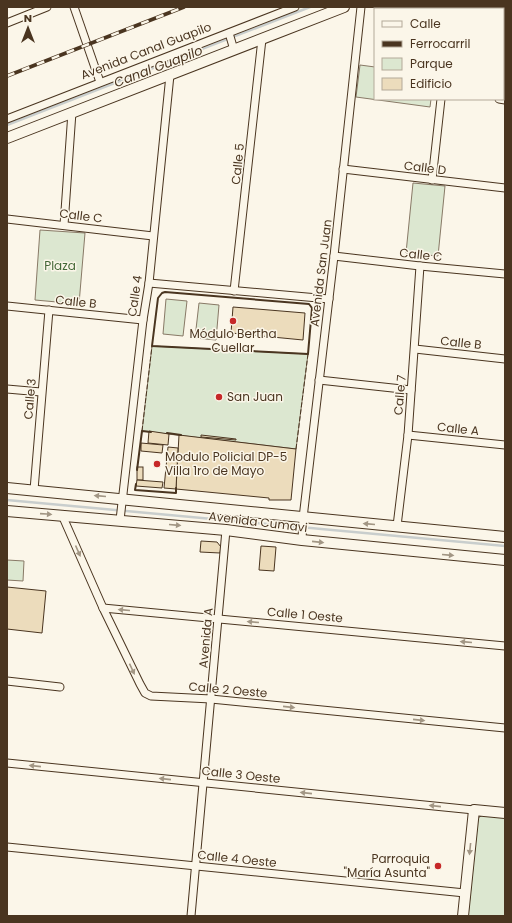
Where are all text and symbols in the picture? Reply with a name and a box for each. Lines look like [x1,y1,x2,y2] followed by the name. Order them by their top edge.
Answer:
[8,8,48,48] north arrow
[374,8,504,100] legend
[24,10,32,26] text: N
[410,15,441,32] text: Calle
[79,19,213,83] street label: Avenida Canal Guapilo
[410,35,470,52] text: Ferrocarril
[111,42,205,90] water label: Canal Guapilo
[410,55,453,72] text: Parque
[410,75,452,92] text: Edificio
[227,142,248,185] street label: Calle 5
[403,156,447,179] street label: Calle D
[59,204,104,227] street label: Calle C
[305,218,336,328] street label: Avenida San Juan
[399,244,443,265] street label: Calle C
[44,257,76,274] park label: Plaza
[123,274,146,318] street label: Calle 4
[55,291,97,312] street label: Calle B
[228,316,238,326] marker: Módulo Bertha Cuellar
[189,325,277,356] place label: Módulo Bertha Cuellar
[440,332,482,353] street label: Calle B
[389,374,410,416] street label: Calle 7
[19,378,40,420] street label: Calle 3
[227,388,283,405] place label: San Juan
[214,392,224,402] marker: San Juan
[436,418,480,439] street label: Calle A
[165,448,287,479] place label: Modulo Policial DP-5 Villa 1ro de Mayo
[152,459,162,469] marker: Modulo Policial DP-5 Villa 1ro de Mayo
[94,493,106,499] one-way arrow
[208,507,308,536] street label: Avenida Cumavi
[40,511,52,518] one-way arrow
[363,520,375,527] one-way arrow
[169,522,181,529] one-way arrow
[312,539,324,545] one-way arrow
[75,545,81,557] one-way arrow
[442,551,454,558] one-way arrow
[266,603,344,626] street label: Calle 1 Oeste
[118,606,130,613] one-way arrow
[194,607,217,669] street label: Avenida A
[247,618,259,625] one-way arrow
[460,639,472,645] one-way arrow
[129,663,135,675] one-way arrow
[188,678,268,701] street label: Calle 2 Oeste
[283,704,295,710] one-way arrow
[412,716,425,723] one-way arrow
[29,762,41,769] one-way arrow
[201,762,281,787] street label: Calle 3 Oeste
[158,775,171,782] one-way arrow
[299,790,312,796] one-way arrow
[429,803,441,810] one-way arrow
[466,843,473,855] one-way arrow
[197,846,278,871] street label: Calle 4 Oeste
[344,850,430,881] place label: Parroquia "María Asunta"
[433,861,443,871] marker: Parroquia "María Asunta"

